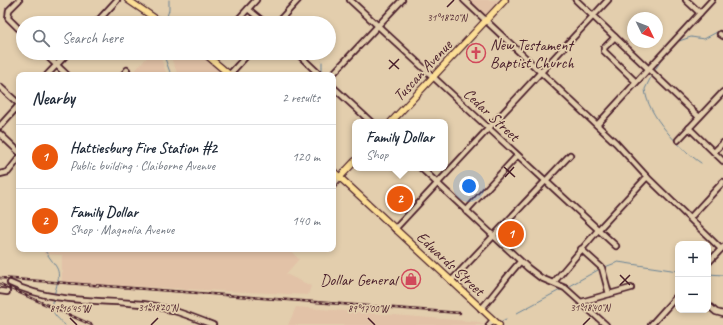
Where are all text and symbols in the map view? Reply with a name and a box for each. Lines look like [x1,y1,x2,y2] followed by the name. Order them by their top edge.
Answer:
[427,11,469,24] text: 31°18'20"N
[627,12,663,48] north arrow
[16,16,336,60] search box
[30,27,52,49] icon: search
[62,29,123,48] text: Search here
[389,34,458,106] street label: Tuscan Avenue
[490,35,575,73] place label: New Testament Baptist Church
[465,42,487,64] church icon: New Testament Baptist Church
[459,84,525,147] street label: Cedar Street
[32,88,75,109] text: Nearby
[282,90,320,106] text: 2 results
[352,119,448,171] popup
[366,128,434,147] text: Family Dollar
[70,139,217,158] text: Hattiesburg Fire Station #2
[366,147,388,163] text: Shop
[42,149,48,165] text: 1
[292,149,320,165] text: 120 m
[70,158,215,174] text: Public building · Claiborne Avenue
[459,176,479,196] your location
[387,184,413,214] pin: 2
[70,203,138,222] text: Family Dollar
[42,213,48,229] text: 2
[292,213,320,229] text: 140 m
[498,219,524,249] pin: 1
[70,222,174,238] text: Shop · Magnolia Avenue
[412,227,490,302] street label: Edwards Street
[675,241,711,313] map controls
[675,241,711,277] button: +
[400,268,422,290] shop icon: Dollar General
[320,270,400,290] place label: Dollar General
[675,277,711,313] button: −
[138,301,180,314] text: 31°18'20"N
[570,301,612,314] text: 31°18'40"N
[50,302,92,315] text: 89°16'45"W
[348,302,390,315] text: 89°17'00"W

